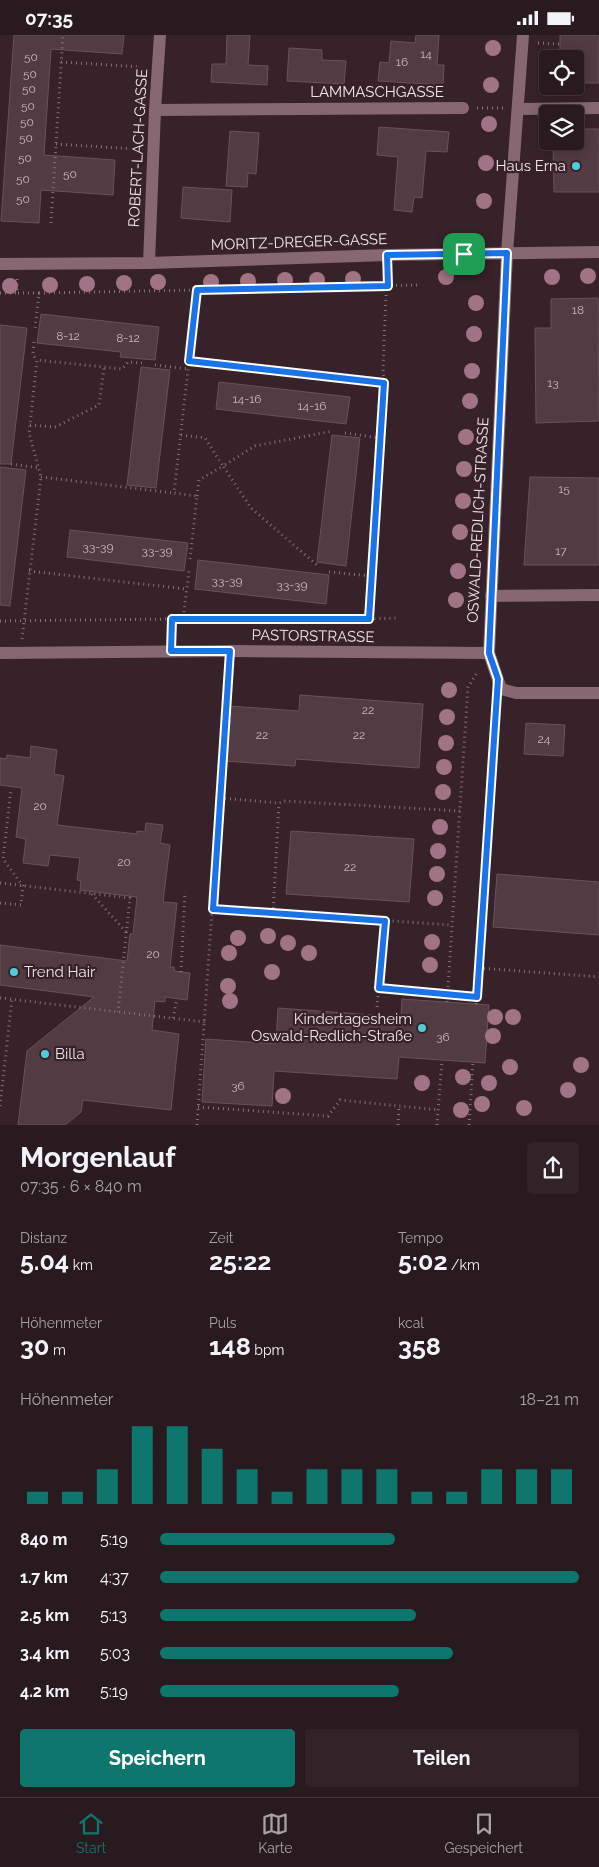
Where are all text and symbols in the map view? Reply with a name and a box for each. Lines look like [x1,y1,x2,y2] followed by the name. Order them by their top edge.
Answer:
[25,7,73,29] text: 07:35
[420,47,432,61] house number: 14
[24,50,38,64] house number: 50
[539,50,584,150] map controls
[539,50,584,95] button: locate
[396,55,408,69] house number: 16
[23,67,37,81] house number: 50
[125,68,151,228] street label: ROBERT-LACH-GASSE
[22,82,36,96] house number: 50
[310,83,444,101] street label: LAMMASCHGASSE
[21,99,35,113] house number: 50
[539,105,584,150] button: layers
[20,115,34,129] house number: 50
[19,131,33,145] house number: 50
[18,151,32,165] house number: 50
[496,157,566,175] place label: Haus Erna
[570,160,582,172] marker: Haus Erna
[63,167,77,181] house number: 50
[16,172,30,186] house number: 50
[16,192,30,206] house number: 50
[211,230,387,254] street label: MORITZ-DREGER-GASSE
[443,233,485,275] pin
[450,240,478,268] icon: arrive
[572,303,584,317] house number: 18
[56,329,80,343] house number: 8-12
[116,331,140,345] house number: 8-12
[547,376,559,390] house number: 13
[232,392,262,406] house number: 14-16
[297,399,327,413] house number: 14-16
[464,417,492,623] street label: OSWALD-REDLICH-STRASSE
[558,482,570,496] house number: 15
[83,540,113,554] house number: 33-39
[142,544,172,558] house number: 33-39
[555,544,567,558] house number: 17
[212,574,242,588] house number: 33-39
[277,578,307,592] house number: 33-39
[251,626,375,646] street label: PASTORSTRASSE
[362,703,374,717] house number: 22
[256,728,268,742] house number: 22
[353,728,365,742] house number: 22
[538,732,551,746] house number: 24
[33,799,47,813] house number: 20
[117,855,131,869] house number: 20
[344,860,356,874] house number: 22
[146,947,160,961] house number: 20
[24,963,96,981] place label: Trend Hair
[8,966,20,978] marker: Trend Hair
[251,1010,412,1045] place label: Kindertagesheim Oswald-Redlich-Straße
[416,1022,428,1034] marker: Kindertagesheim Oswald-Redlich-Straße
[436,1030,450,1044] house number: 36
[55,1045,85,1063] place label: Billa
[39,1048,51,1060] marker: Billa
[231,1079,245,1093] house number: 36
[20,1141,176,1174] text: Morgenlauf
[527,1142,579,1194] button: share
[20,1177,142,1196] text: 07:35 · 6 × 840 m
[20,1230,67,1246] text: Distanz
[209,1230,234,1246] text: Zeit
[398,1230,443,1246] text: Tempo
[20,1246,69,1276] text: 5.04
[209,1246,271,1276] text: 25:22
[398,1246,447,1276] text: 5:02
[69,1257,93,1273] text: km
[447,1257,480,1273] text: /km
[20,1315,102,1331] text: Höhenmeter
[209,1315,237,1331] text: Puls
[398,1315,424,1331] text: kcal
[20,1331,49,1361] text: 30
[209,1331,251,1361] text: 148
[398,1331,441,1361] text: 358
[49,1342,66,1358] text: m
[251,1342,284,1358] text: bpm
[20,1390,114,1409] text: Höhenmeter
[520,1390,579,1409] text: 18–21 m
[20,1530,67,1549] text: 840 m
[100,1530,128,1549] text: 5:19
[20,1568,68,1587] text: 1.7 km
[100,1568,129,1587] text: 4:37
[20,1606,69,1625] text: 2.5 km
[100,1606,127,1625] text: 5:13
[20,1644,69,1663] text: 3.4 km
[100,1644,130,1663] text: 5:03
[20,1682,69,1701] text: 4.2 km
[100,1682,128,1701] text: 5:19
[20,1729,295,1787] button: Speichern
[305,1729,579,1787] button: Teilen
[76,1810,106,1856] tab: Start
[258,1810,293,1856] tab: Karte
[444,1810,523,1856] tab: Gespeichert

